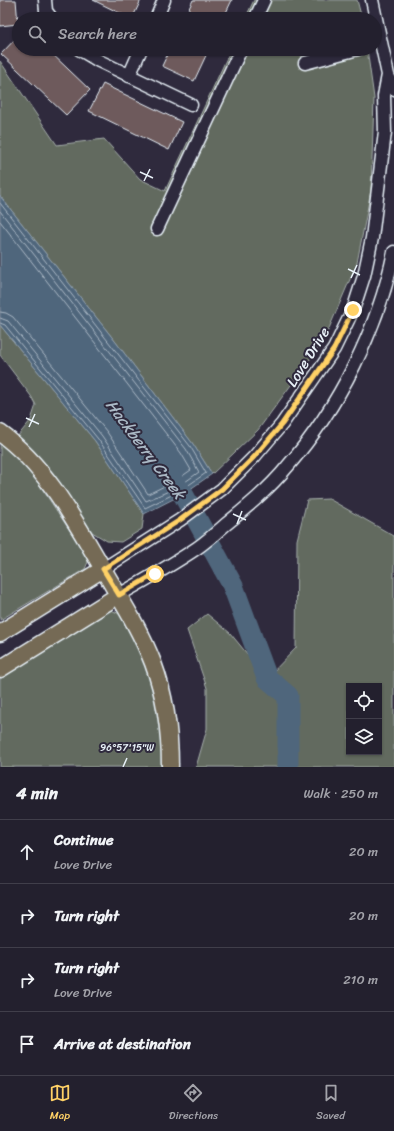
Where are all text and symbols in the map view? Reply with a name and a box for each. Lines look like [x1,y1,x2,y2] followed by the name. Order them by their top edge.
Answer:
[12,12,382,56] search box
[58,21,137,47] text: Search here
[26,23,48,45] icon: search
[344,301,362,319] route end
[279,321,337,392] street label: Love Drive
[98,393,195,508] water label: Hackberry Creek
[146,565,164,583] route start
[346,683,382,755] map controls
[346,683,382,719] button: locate
[346,719,382,755] button: layers
[100,739,154,757] text: 96°57'15"W
[16,778,58,808] text: 4 min
[304,782,378,805] text: Walk · 250 m
[54,827,114,853] text: Continue
[349,840,378,863] text: 20 m
[16,841,38,863] icon: ahead
[54,853,112,876] text: Love Drive
[54,903,119,929] text: Turn right
[349,904,378,927] text: 20 m
[16,905,38,927] icon: right
[54,955,119,981] text: Turn right
[343,968,378,991] text: 210 m
[16,969,38,991] icon: right
[54,981,112,1004] text: Love Drive
[54,1031,191,1057] text: Arrive at destination
[16,1033,38,1055] icon: arrive
[49,1082,71,1125] tab: Map
[169,1082,218,1125] tab: Directions
[316,1082,345,1125] tab: Saved

